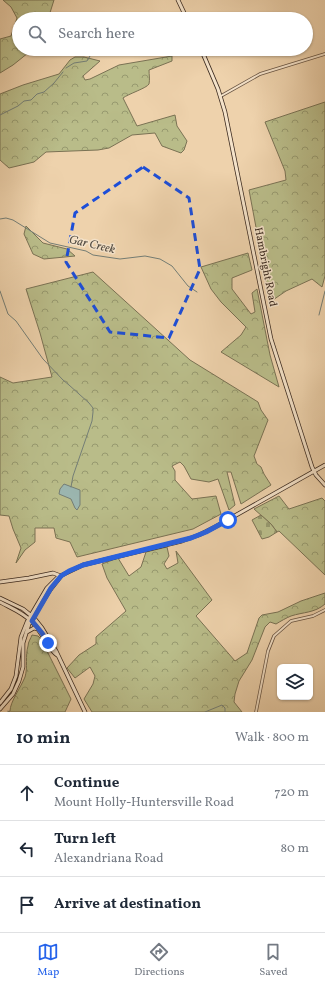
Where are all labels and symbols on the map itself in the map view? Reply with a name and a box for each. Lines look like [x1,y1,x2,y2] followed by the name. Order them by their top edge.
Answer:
[250,226,280,308] street label: Hambright Road
[67,232,117,258] water label: Gar Creek
[219,511,237,529] route start
[39,634,57,652] route end

